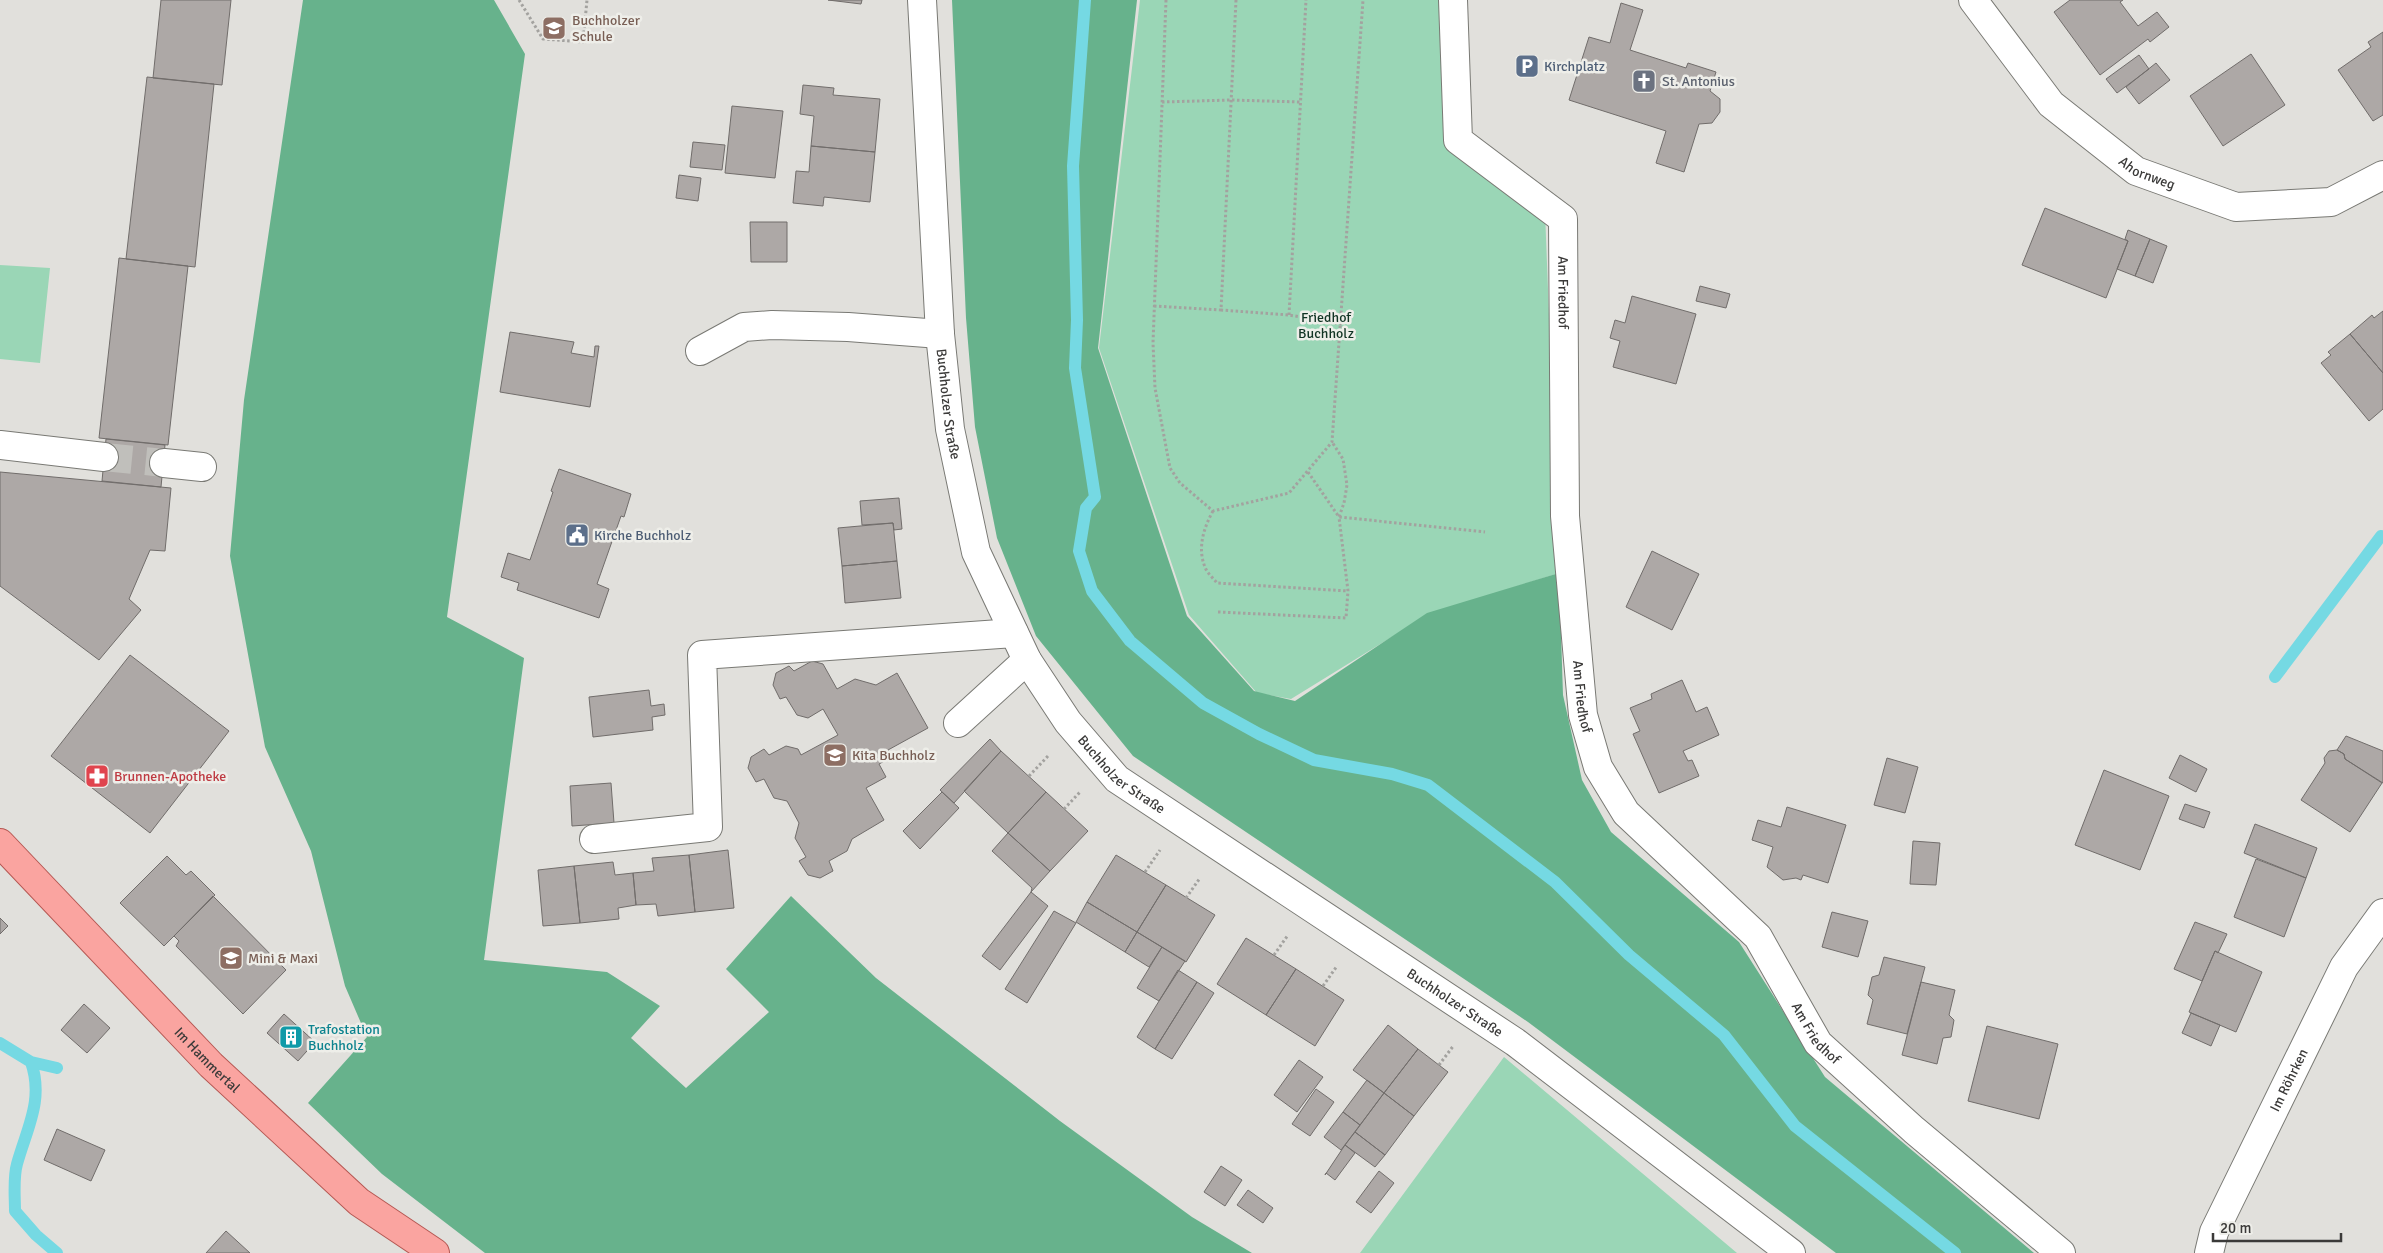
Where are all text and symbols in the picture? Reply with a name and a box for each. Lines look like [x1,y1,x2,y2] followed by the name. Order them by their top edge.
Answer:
[572,12,641,45] place label: Buchholzer Schule
[541,15,567,41] school or university icon: Buchholzer Schule
[1514,53,1540,79] parking icon: Kirchplatz
[1544,58,1605,75] place label: Kirchplatz
[1631,68,1657,94] church icon: St. Antonius
[1662,73,1735,90] place label: St. Antonius
[2115,152,2177,193] street label: Ahornweg
[1555,256,1572,330] street label: Am Friedhof
[1298,309,1354,342] park label: Friedhof Buchholz
[933,348,965,461] street label: Buchholzer Straße
[564,522,590,548] public building icon: Kirche Buchholz
[594,527,691,544] place label: Kirche Buchholz
[1570,660,1597,736] street label: Am Friedhof
[1074,731,1169,817] street label: Buchholzer Straße
[822,742,848,768] school or university icon: Kita Buchholz
[852,747,935,764] place label: Kita Buchholz
[84,763,110,789] pharmacy icon: Brunnen-Apotheke
[114,768,226,785] place label: Brunnen-Apotheke
[218,945,244,971] school or university icon: Mini & Maxi
[248,950,318,967] place label: Mini & Maxi
[1404,965,1506,1040] street label: Buchholzer Straße
[1788,999,1845,1069] street label: Am Friedhof
[308,1021,380,1054] place label: Trafostation Buchholz
[171,1023,244,1096] street label: Im Hammertal
[278,1024,304,1050] building icon: Trafostation Buchholz
[2266,1046,2311,1114] street label: Im Röhrken
[2213,1210,2340,1242] scale bar
[2220,1219,2251,1237] text: 20 m

